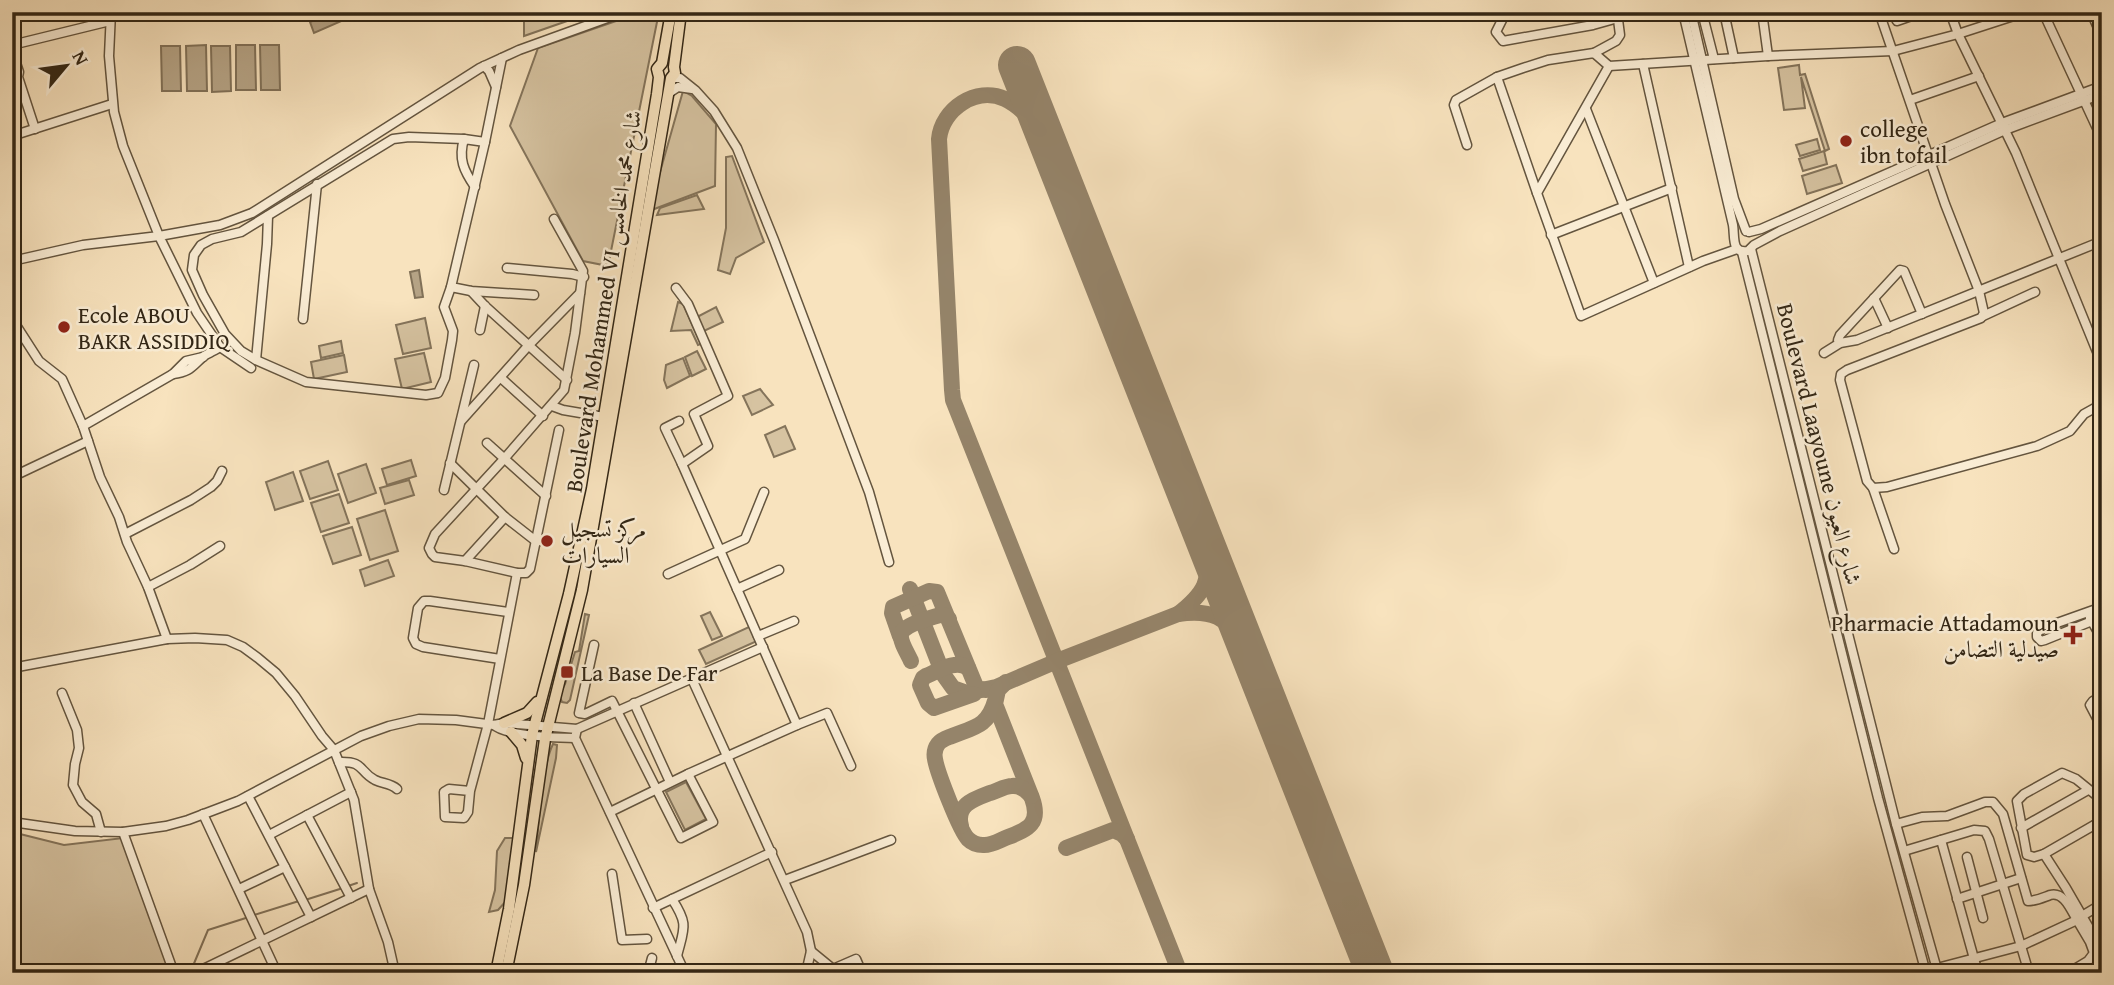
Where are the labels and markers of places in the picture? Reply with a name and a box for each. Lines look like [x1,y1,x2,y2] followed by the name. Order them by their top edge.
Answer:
[1860,112,1947,171] place label: college ibn tofail
[1838,133,1854,149] marker: college ibn tofail
[78,298,230,357] place label: Ecole ABOU BAKR ASSIDDIQ
[56,319,72,335] marker: Ecole ABOU BAKR ASSIDDIQ
[561,512,646,571] place label: مركز تسجيل السيارات
[539,533,555,549] marker: مركز تسجيل السيارات
[1831,606,2059,665] place label: Pharmacie Attadamoun صيدلية التضامن
[2065,627,2081,643] marker: Pharmacie Attadamoun صيدلية التضامن
[581,656,718,689] place label: La Base De Far
[559,664,575,680] marker: La Base De Far

